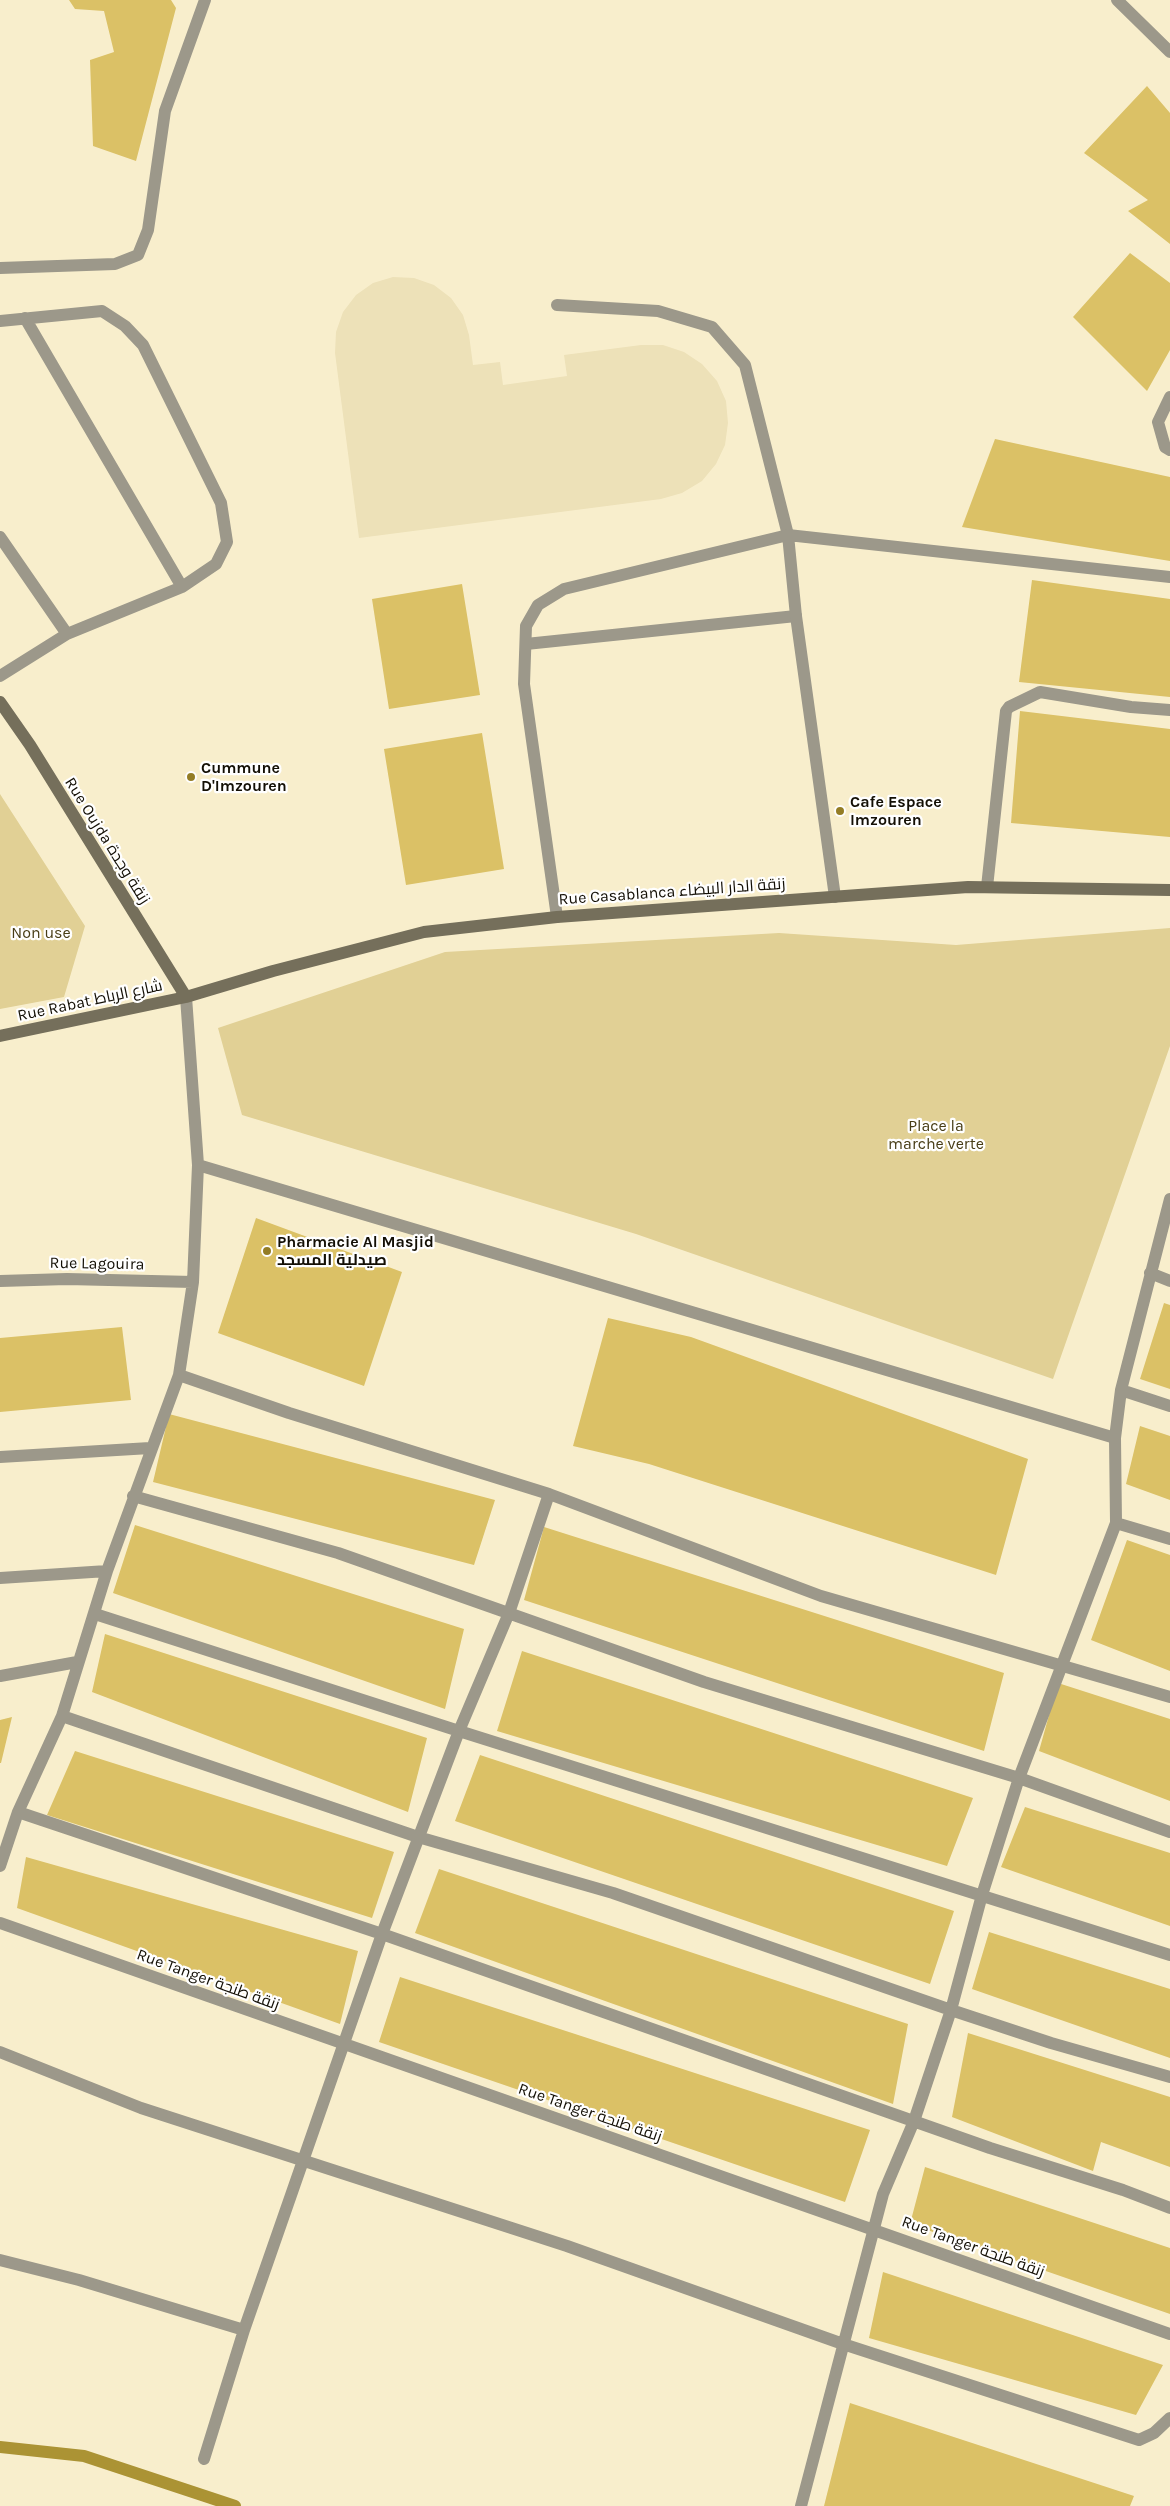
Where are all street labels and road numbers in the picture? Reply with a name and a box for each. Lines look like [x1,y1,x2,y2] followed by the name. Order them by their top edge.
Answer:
[60,774,154,908] street label: Rue Oujda زنقة وجدة
[558,875,786,909] street label: Rue Casablanca زنقة الدار البيضاء
[16,976,164,1026] street label: Rue Rabat شارع الرباط
[50,1254,144,1274] street label: Rue Lagouira
[134,1945,282,2015] street label: Rue Tanger زنقة طنجة
[516,2079,664,2147] street label: Rue Tanger زنقة طنجة
[899,2212,1047,2282] street label: Rue Tanger زنقة طنجة

